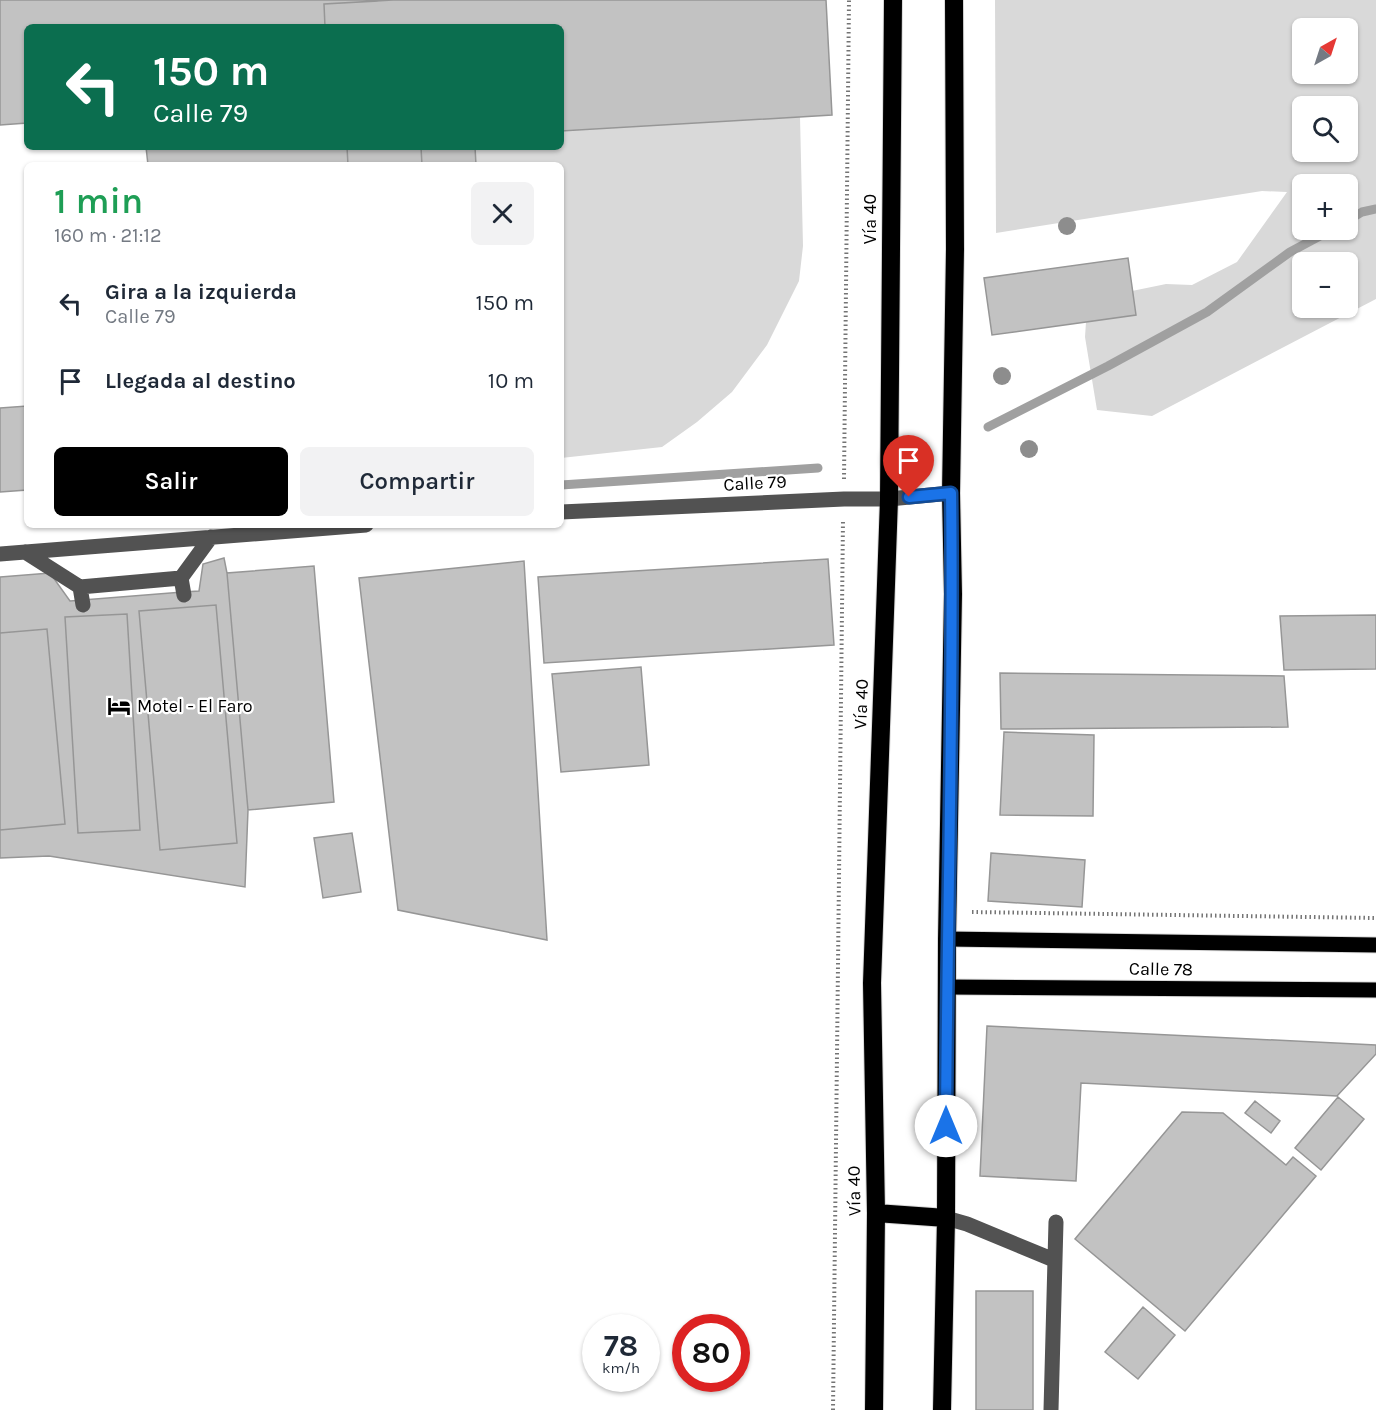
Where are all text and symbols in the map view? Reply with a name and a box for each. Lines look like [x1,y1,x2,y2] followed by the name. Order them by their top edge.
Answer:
[1292,18,1358,84] north arrow
[1292,18,1358,318] map controls
[153,46,269,96] text: 150 m
[54,48,132,126] icon: left
[1292,96,1358,162] button: search
[153,97,248,129] text: Calle 79
[1292,174,1358,240] button: +
[54,180,143,222] text: 1 min
[471,182,534,245] button: close
[859,194,881,244] street label: Vía 40
[54,224,161,247] text: 160 m · 21:12
[1292,252,1358,318] button: −
[105,279,297,305] text: Gira a la izquierda
[54,287,87,320] icon: left
[475,290,534,316] text: 150 m
[105,305,175,328] text: Calle 79
[54,365,87,398] icon: arrive
[105,368,296,394] text: Llegada al destino
[488,368,534,394] text: 10 m
[883,435,934,497] pin
[892,444,925,477] icon: arrive
[54,447,288,516] button: Salir
[300,447,534,516] button: Compartir
[723,470,787,496] street label: Calle 79
[849,678,873,730] street label: Vía 40
[106,693,132,719] hotel icon: Motel - El Faro
[137,695,253,717] place label: Motel - El Faro
[1129,957,1193,981] street label: Calle 78
[914,1094,978,1158] position arrow
[843,1166,865,1216] street label: Vía 40
[672,1314,750,1392] speed limit sign: 80
[604,1328,638,1364] text: 78
[602,1359,640,1377] text: km/h

